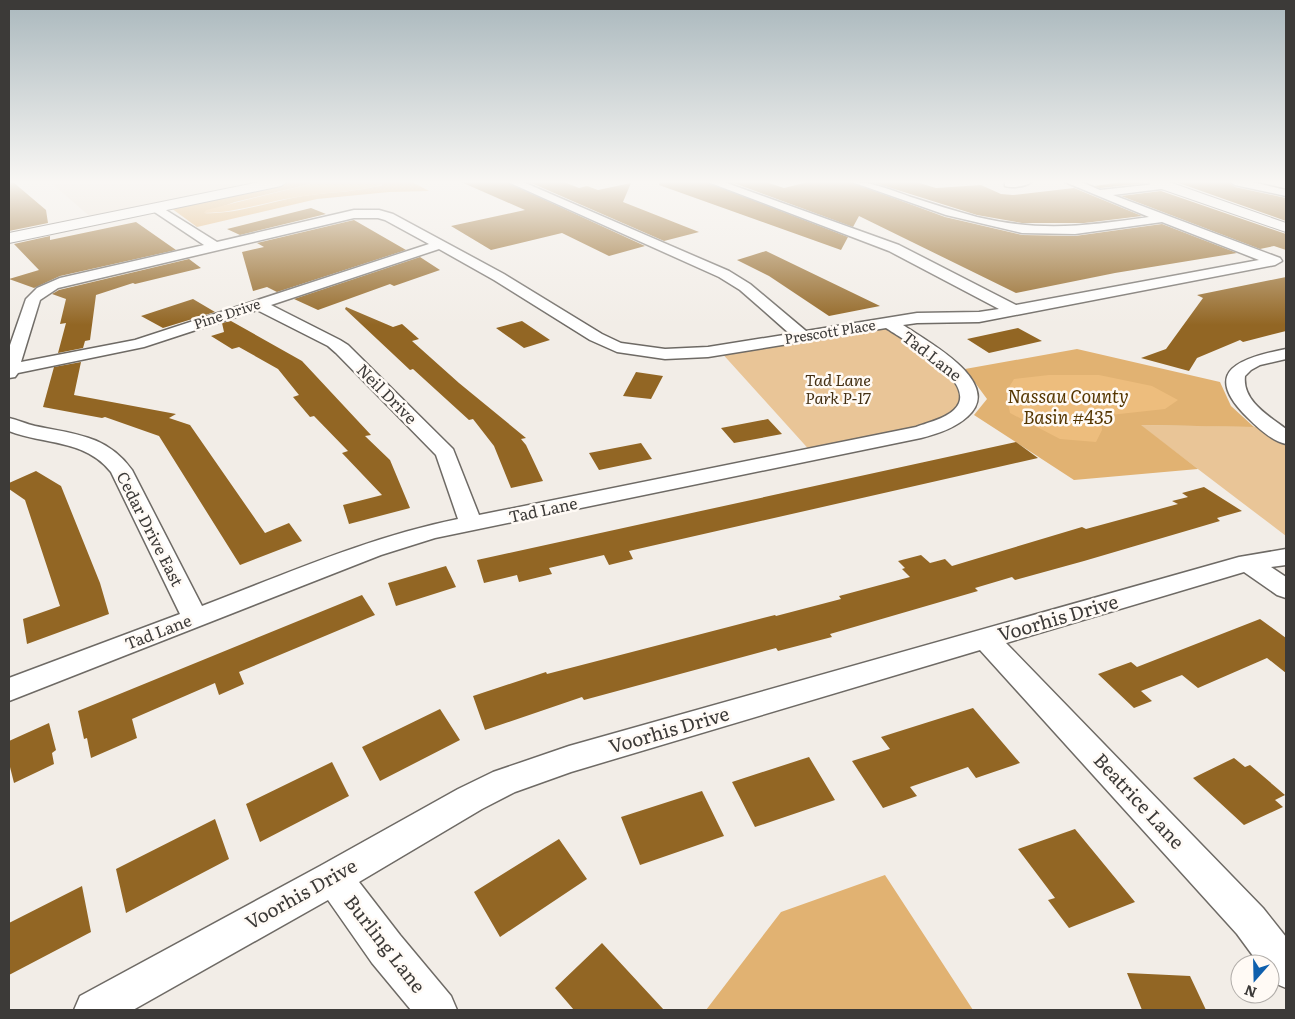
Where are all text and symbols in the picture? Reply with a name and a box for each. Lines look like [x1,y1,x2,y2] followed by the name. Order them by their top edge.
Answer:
[191,293,263,333] street label: Pine Drive
[783,314,877,348] street label: Prescott Place
[898,324,967,386] street label: Tad Lane
[352,358,423,429] street label: Neil Drive
[805,367,872,409] park label: Tad Lane Park P-17
[1007,382,1129,430] water label: Nassau County Basin #435
[112,467,190,591] street label: Cedar Drive East
[506,490,579,528] street label: Tad Lane
[994,586,1121,648] street label: Voorhis Drive
[121,607,194,655] street label: Tad Lane
[605,698,732,760] street label: Voorhis Drive
[1088,746,1192,855] street label: Beatrice Lane
[239,851,362,935] street label: Voorhis Drive
[339,889,433,998] street label: Burling Lane
[1230,954,1280,1004] north arrow
[1241,981,1259,1004] text: N

